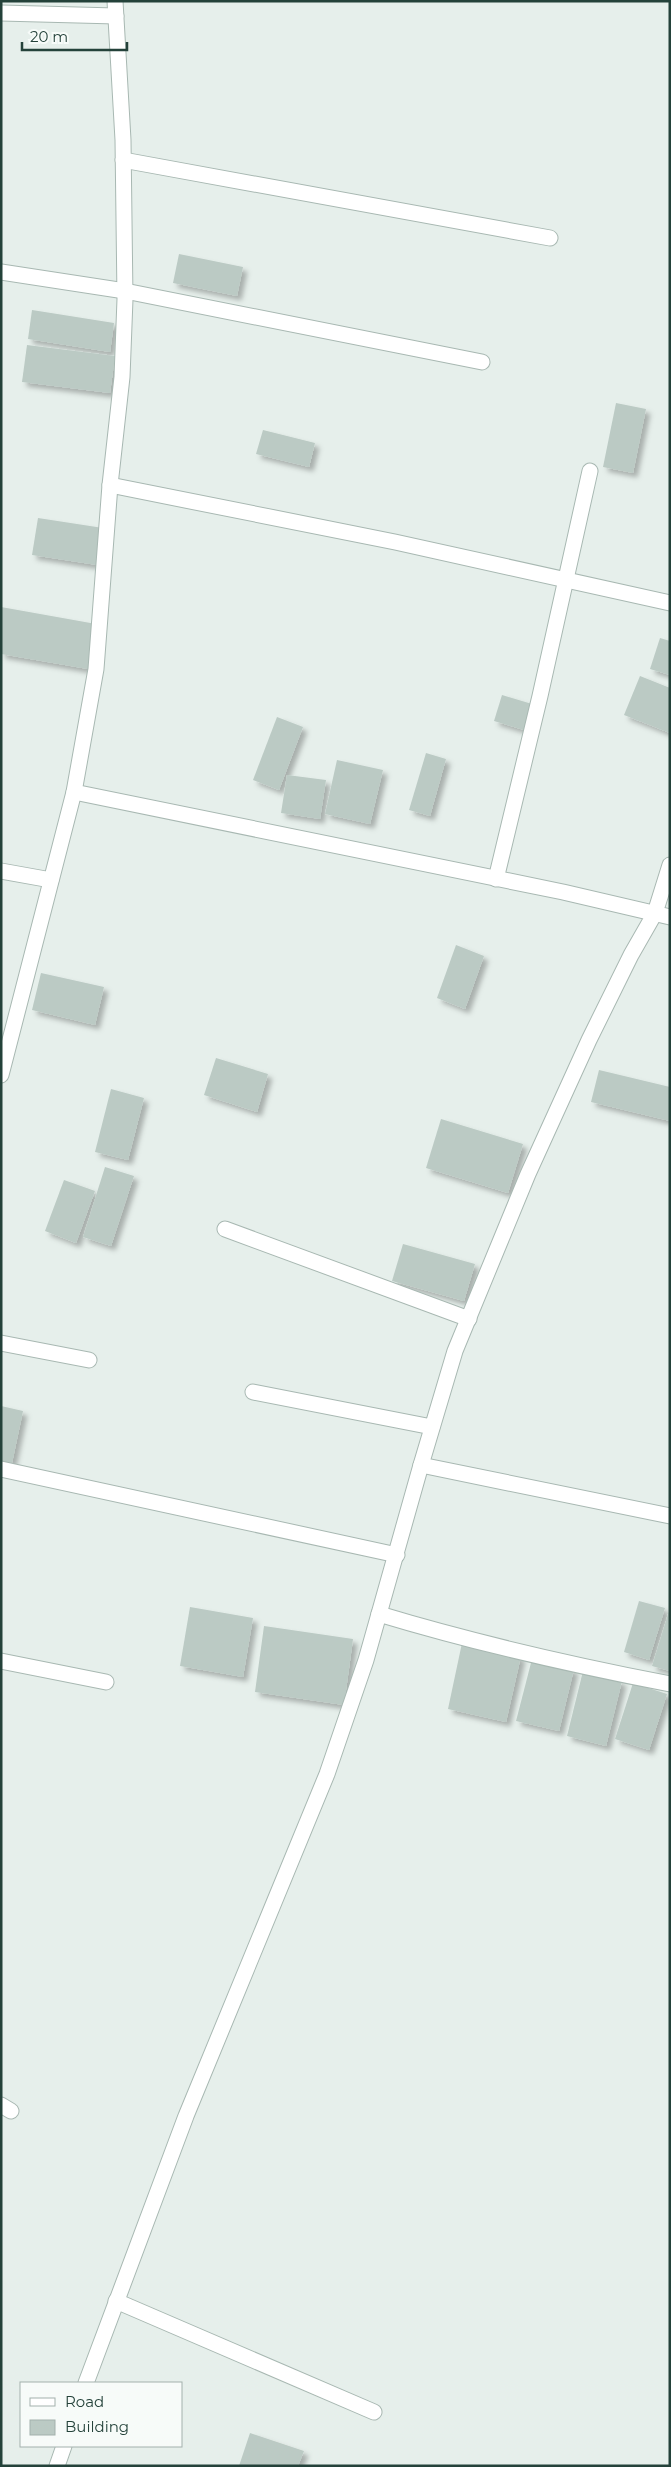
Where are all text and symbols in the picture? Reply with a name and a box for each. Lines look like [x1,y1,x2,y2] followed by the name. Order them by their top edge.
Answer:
[22,20,128,52] scale bar
[30,27,68,46] text: 20 m
[20,2382,182,2447] legend
[65,2392,104,2411] text: Road
[65,2417,129,2436] text: Building

